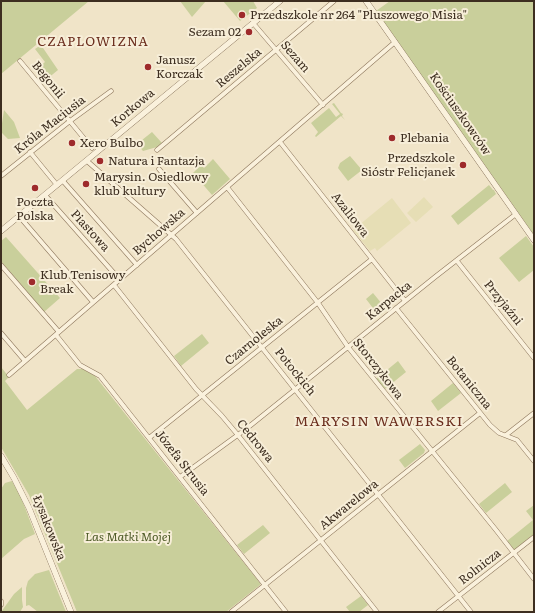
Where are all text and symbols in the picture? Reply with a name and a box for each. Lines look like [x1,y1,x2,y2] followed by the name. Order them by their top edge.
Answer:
[250,8,467,22] place label: Przedszkole nr 264 "Pluszowego Misia"
[237,10,247,20] marker: Przedszkole nr 264 "Pluszowego Misia"
[189,25,241,39] place label: Sezam 02
[244,27,254,37] marker: Sezam 02
[37,34,149,50] district label: CZAPLOWIZNA
[277,38,313,76] street label: Sezam
[213,45,265,91] street label: Reszelska
[156,53,203,81] place label: Janusz Korczak
[29,59,67,101] street label: Begonii
[143,62,153,72] marker: Janusz Korczak
[426,70,494,158] street label: Kościuszkowców
[108,86,158,130] street label: Korkowa
[12,93,88,157] street label: Króla Maciusia
[400,131,449,145] place label: Plebania
[387,133,397,143] marker: Plebania
[80,136,143,150] place label: Xero Bulbo
[67,138,77,148] marker: Xero Bulbo
[361,151,455,179] place label: Przedszkole Sióstr Felicjanek
[108,154,205,168] place label: Natura i Fantazja
[95,156,105,166] marker: Natura i Fantazja
[458,160,468,170] marker: Przedszkole Sióstr Felicjanek
[94,170,208,198] place label: Marysin. Osiedlowy klub kultury
[81,179,91,189] marker: Marysin. Osiedlowy klub kultury
[30,183,40,193] marker: Poczta Polska
[328,190,372,240] street label: Azaliowa
[16,195,54,223] place label: Poczta Polska
[130,205,188,259] street label: Bychowska
[68,207,112,255] street label: Piastowa
[40,268,126,296] place label: Klub Tenisowy Break
[27,277,37,287] marker: Klub Tenisowy Break
[363,278,415,324] street label: Karpacka
[481,278,525,328] street label: Przyjaźni
[222,313,286,369] street label: Czarnoleska
[350,336,406,402] street label: Storczykowa
[271,345,319,399] street label: Potockich
[443,354,495,412] street label: Botaniczna
[295,414,463,430] district label: MARYSIN WAWERSKI
[233,417,277,465] street label: Cedrowa
[152,427,212,499] street label: Józefa Strusia
[317,477,381,533] street label: Akwarelowa
[29,493,69,563] street label: Łysakowska
[85,530,171,544] park label: Las Matki Mojej
[456,546,504,588] street label: Rolnicza

